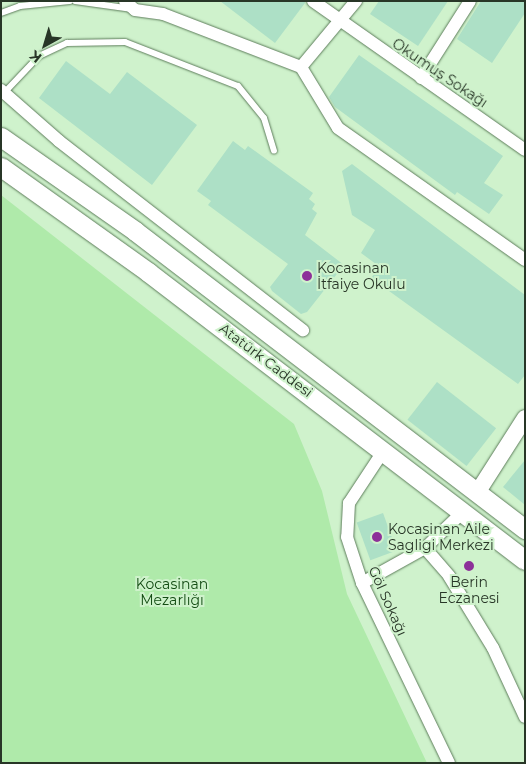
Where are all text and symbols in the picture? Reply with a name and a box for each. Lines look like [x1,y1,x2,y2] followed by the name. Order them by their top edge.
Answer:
[20,20,70,70] north arrow
[389,35,491,111] street label: Okumuş Sokağı
[26,46,45,67] text: K
[317,260,406,292] place label: Kocasinan İtfaiye Okulu
[301,270,313,282] marker: Kocasinan İtfaiye Okulu
[216,319,316,401] street label: Atatürk Caddesi
[388,521,494,554] place label: Kocasinan Aile Sagligi Merkezi
[370,530,384,544] marker: Kocasinan Aile Sagligi Merkezi
[463,560,475,572] marker: Berin Eczanesi
[365,564,411,638] street label: Göl Sokağı
[439,574,499,606] place label: Berin Eczanesi
[136,576,208,608] park label: Kocasinan Mezarlığı

